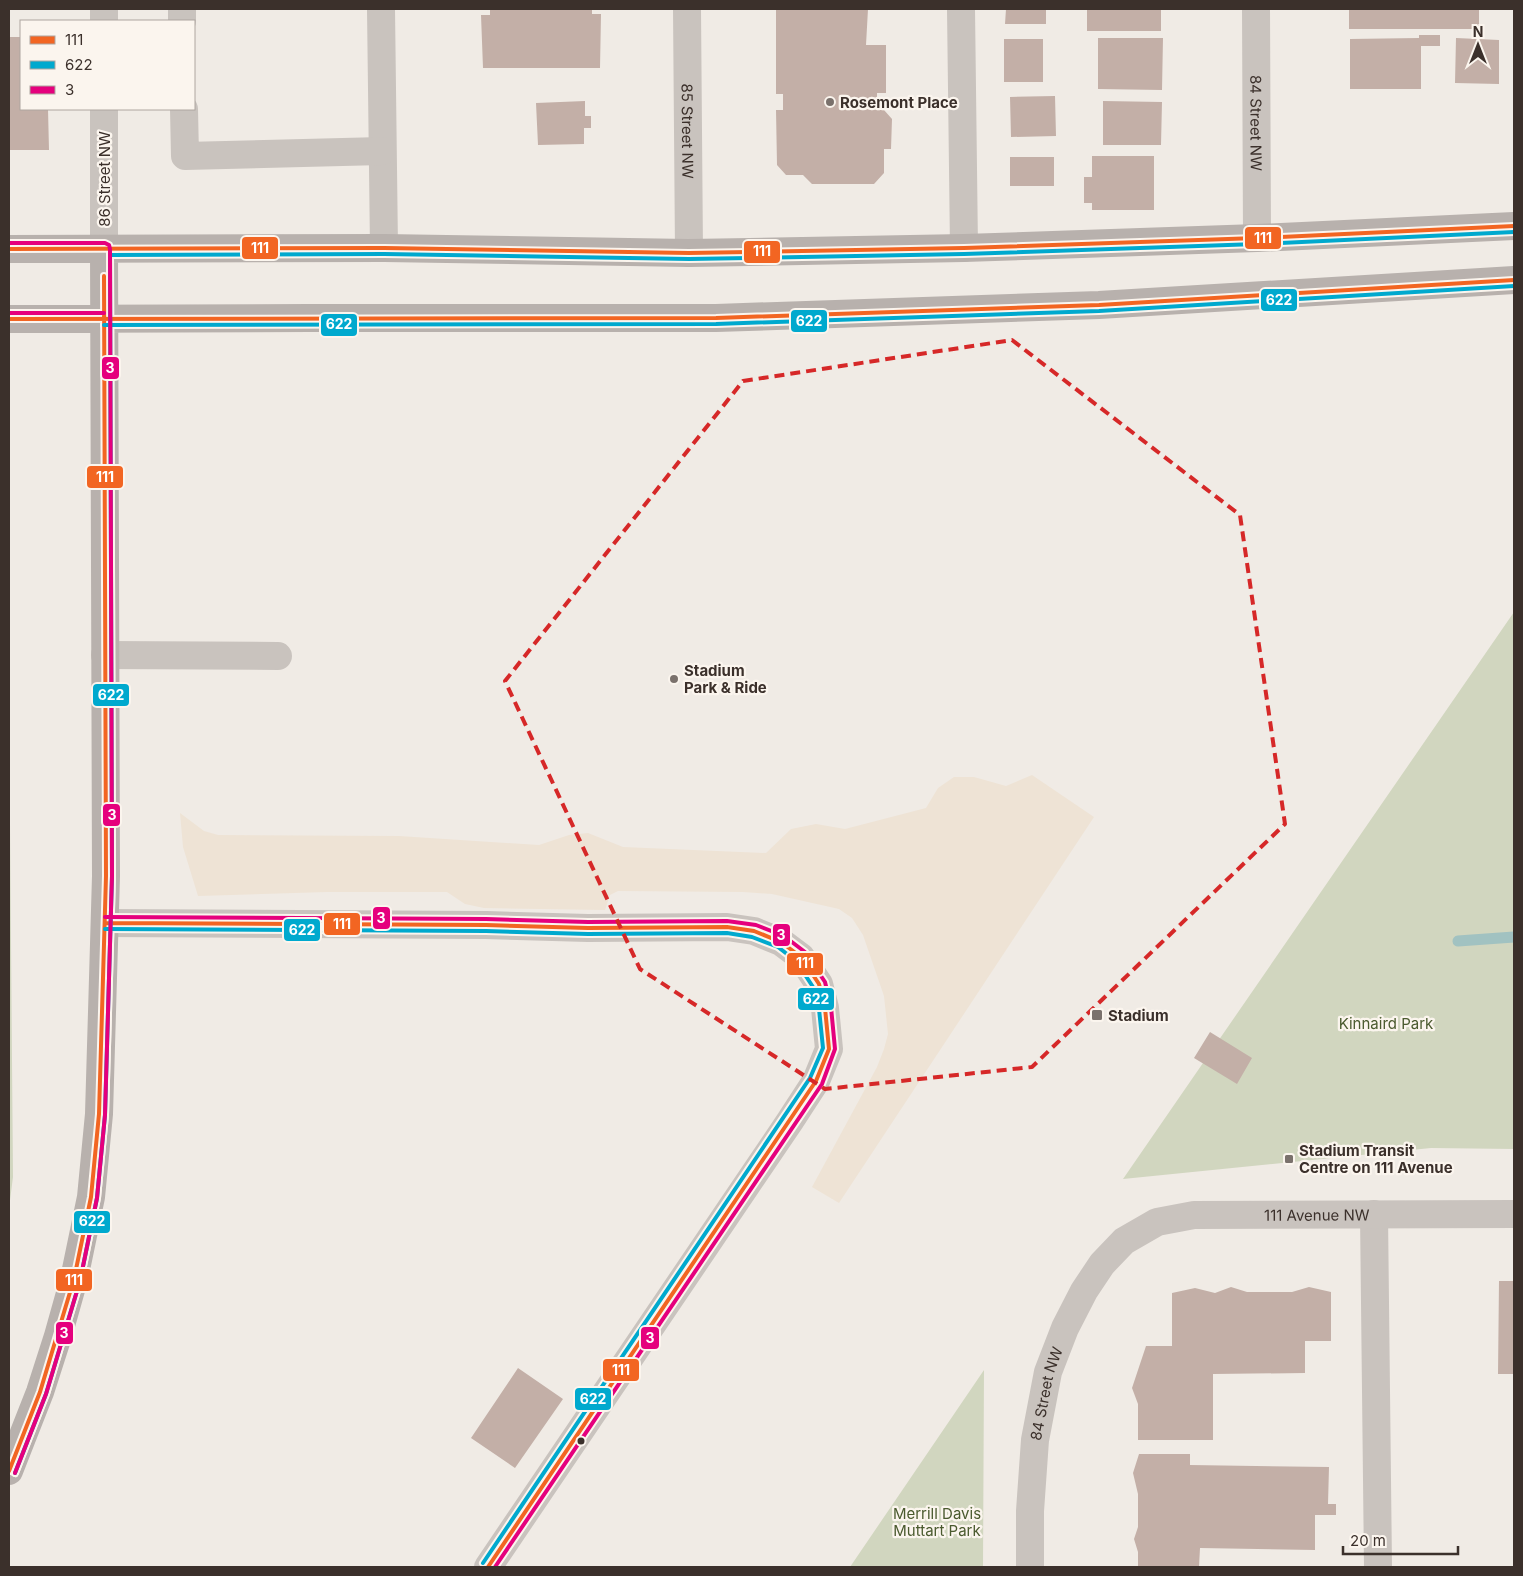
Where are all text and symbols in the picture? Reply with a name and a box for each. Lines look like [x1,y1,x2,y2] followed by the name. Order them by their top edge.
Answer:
[20,20,195,110] legend
[1453,20,1503,70] north arrow
[1473,23,1483,40] text: N
[65,30,83,49] text: 111
[65,55,93,74] text: 622
[1247,75,1266,171] street label: 84 Street NW
[65,80,74,99] text: 3
[678,83,698,179] street label: 85 Street NW
[840,93,958,112] place label: Rosemont Place
[824,96,836,108] marker: Rosemont Place
[95,131,114,227] street label: 86 Street NW
[1244,226,1282,250] line badge: 111
[1254,229,1272,246] text: 111
[241,236,279,260] line badge: 111
[251,239,269,256] text: 111
[743,240,781,264] line badge: 111
[753,242,771,259] text: 111
[1260,288,1298,312] line badge: 622
[1266,291,1293,308] text: 622
[790,309,828,333] line badge: 622
[796,312,823,329] text: 622
[320,313,358,337] line badge: 622
[326,315,353,332] text: 622
[101,356,120,380] line badge: 3
[105,359,115,376] text: 3
[86,465,124,489] line badge: 111
[96,468,114,485] text: 111
[684,661,767,697] place label: Stadium Park & Ride
[668,673,680,685] marker: Stadium Park & Ride
[92,683,130,707] line badge: 622
[98,686,125,703] text: 622
[102,803,121,827] line badge: 3
[107,806,117,823] text: 3
[372,906,391,930] line badge: 3
[376,909,386,926] text: 3
[323,912,361,936] line badge: 111
[333,915,351,932] text: 111
[283,918,321,942] line badge: 622
[289,921,316,938] text: 622
[772,923,791,947] line badge: 3
[776,926,786,943] text: 3
[786,952,824,976] line badge: 111
[796,954,814,971] text: 111
[797,987,835,1011] line badge: 622
[803,990,830,1007] text: 622
[1108,1006,1169,1025] place label: Stadium
[1090,1008,1104,1022] marker: Stadium
[1339,1014,1434,1033] park label: Kinnaird Park
[1299,1141,1453,1177] place label: Stadium Transit Centre on 111 Avenue
[1283,1153,1295,1165] marker: Stadium Transit Centre on 111 Avenue
[1264,1205,1370,1224] street label: 111 Avenue NW
[73,1210,111,1234] line badge: 622
[79,1212,106,1229] text: 622
[55,1268,93,1292] line badge: 111
[65,1271,83,1288] text: 111
[55,1321,74,1345] line badge: 3
[59,1324,69,1341] text: 3
[640,1326,660,1350] line badge: 3
[645,1329,655,1346] text: 3
[1026,1344,1067,1442] street label: 84 Street NW
[602,1358,640,1382] line badge: 111
[612,1361,630,1378] text: 111
[574,1387,612,1411] line badge: 622
[580,1390,607,1407] text: 622
[576,1436,586,1446] unlabelled marker
[893,1504,982,1540] park label: Merrill Davis Muttart Park
[1343,1524,1458,1556] scale bar
[1350,1531,1386,1550] text: 20 m

